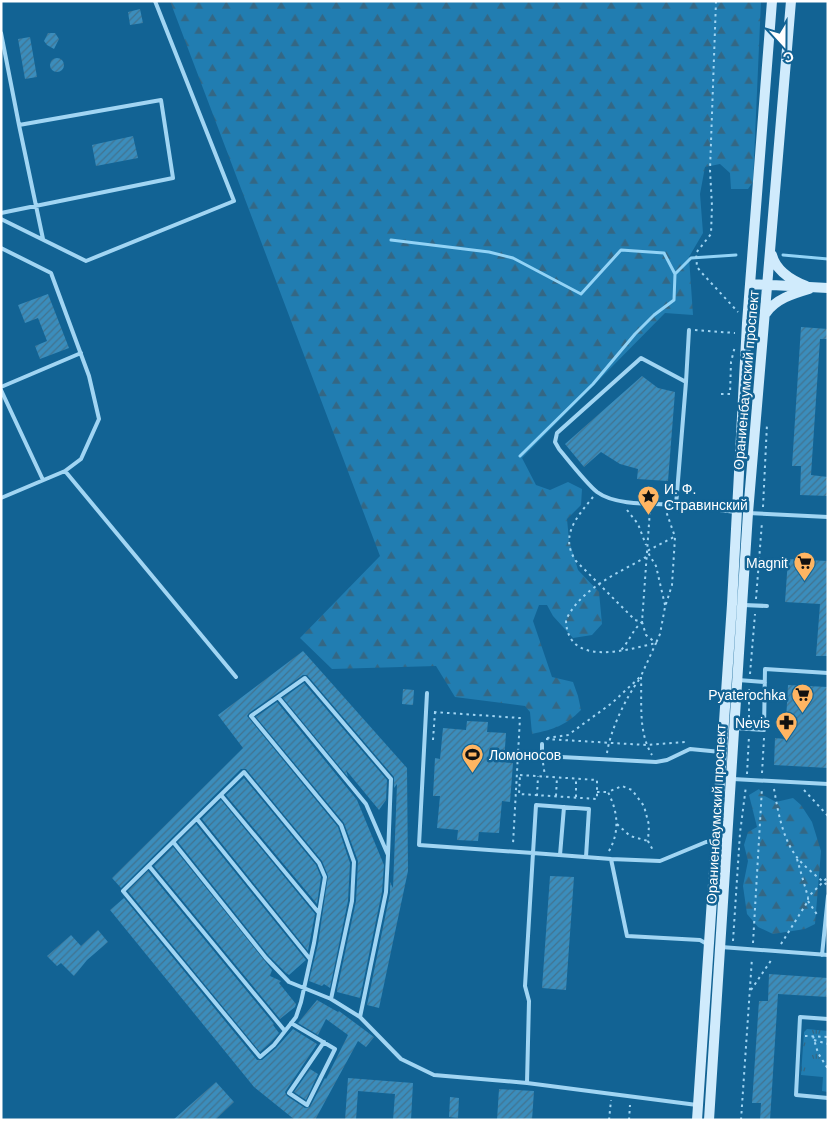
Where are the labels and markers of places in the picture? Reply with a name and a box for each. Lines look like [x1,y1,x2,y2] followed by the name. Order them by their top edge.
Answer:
[664,481,748,513] place label: И. Ф. Стравинский
[636,485,660,516] place icon: И. Ф. Стравинский
[792,551,816,582] supermarket icon: Magnit
[746,555,788,571] place label: Magnit
[790,683,814,714] supermarket icon: Pyaterochka
[708,687,786,703] place label: Pyaterochka
[774,711,798,742] pharmacy icon: Nevis
[735,715,770,731] place label: Nevis
[461,743,485,774] sports icon: Ломоносов
[489,747,561,763] place label: Ломоносов

